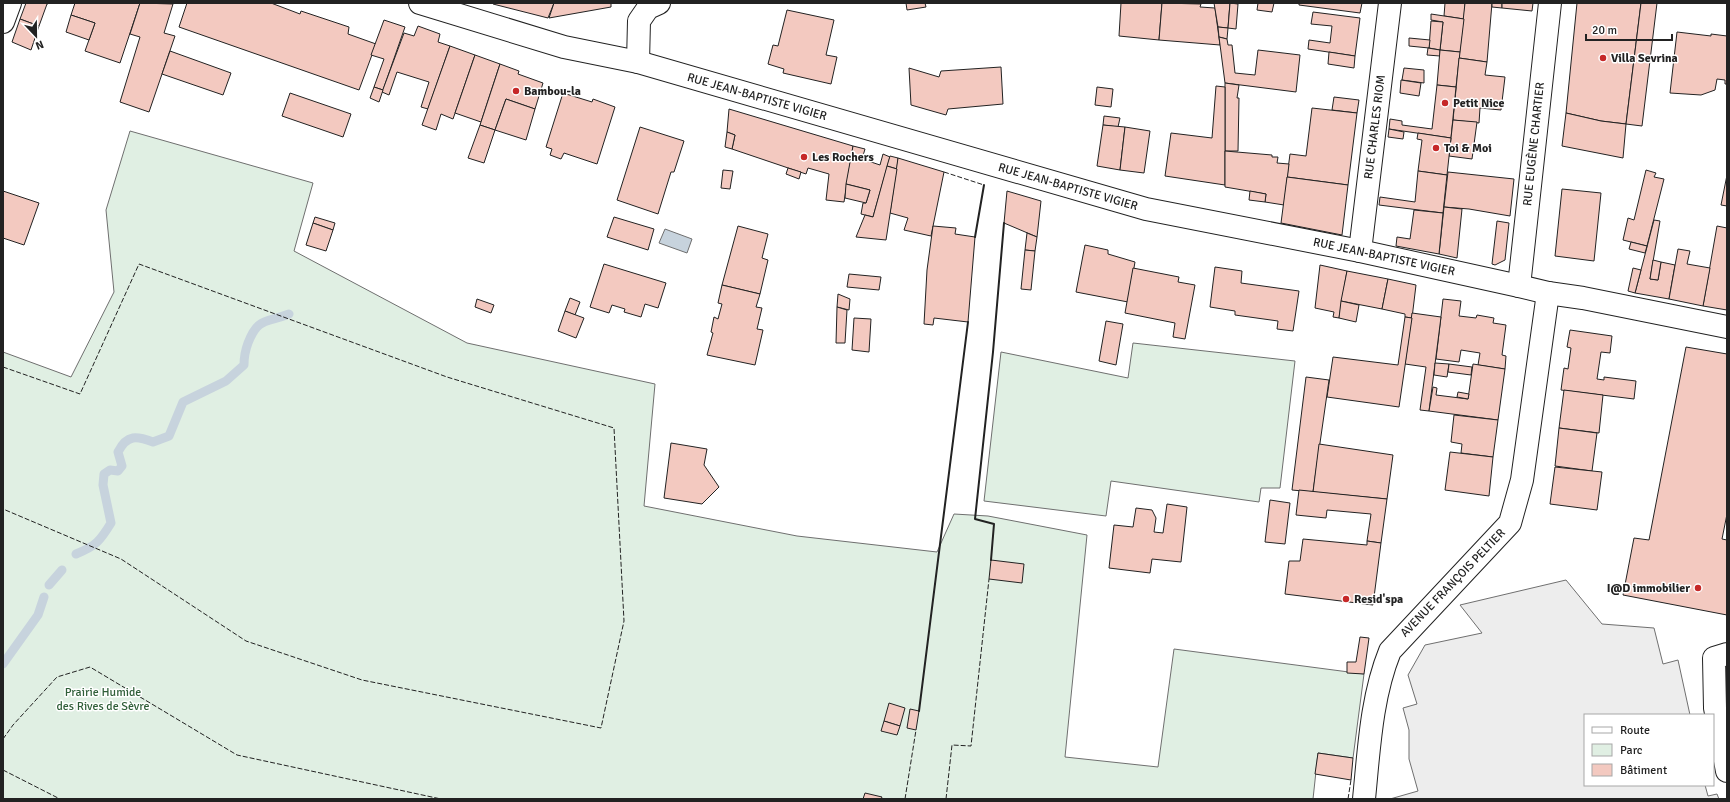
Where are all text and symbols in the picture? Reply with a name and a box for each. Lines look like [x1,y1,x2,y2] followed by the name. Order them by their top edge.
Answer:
[16,16,56,56] north arrow
[1586,16,1672,42] scale bar
[1592,23,1617,38] text: 20 m
[34,37,46,52] text: N
[1611,51,1678,66] place label: Villa Sevrina
[1598,53,1608,63] marker: Villa Sevrina
[685,70,829,124] street label: RUE JEAN-BAPTISTE VIGIER
[1361,74,1389,180] street label: RUE CHARLES RIOM
[1520,81,1548,207] street label: RUE EUGÈNE CHARTIER
[524,84,581,99] place label: Bambou-la
[511,86,521,96] marker: Bambou-la
[1453,96,1504,111] place label: Petit Nice
[1440,98,1450,108] marker: Petit Nice
[1444,141,1492,156] place label: Toi & Moi
[1431,143,1441,153] marker: Toi & Moi
[812,150,874,165] place label: Les Rochers
[799,152,809,162] marker: Les Rochers
[996,160,1140,214] street label: RUE JEAN-BAPTISTE VIGIER
[1312,235,1456,279] street label: RUE JEAN-BAPTISTE VIGIER
[1397,526,1509,640] street label: AVENUE FRANÇOIS PELTIER
[1607,581,1690,596] place label: I@D immobilier
[1693,583,1703,593] marker: I@D immobilier
[1354,592,1403,607] place label: Resid'spa
[1341,594,1351,604] marker: Resid'spa
[57,685,150,714] park label: Prairie Humide des Rives de Sèvre
[1584,714,1714,786] legend
[1620,723,1650,738] text: Route
[1620,743,1643,758] text: Parc
[1620,763,1667,778] text: Bâtiment

